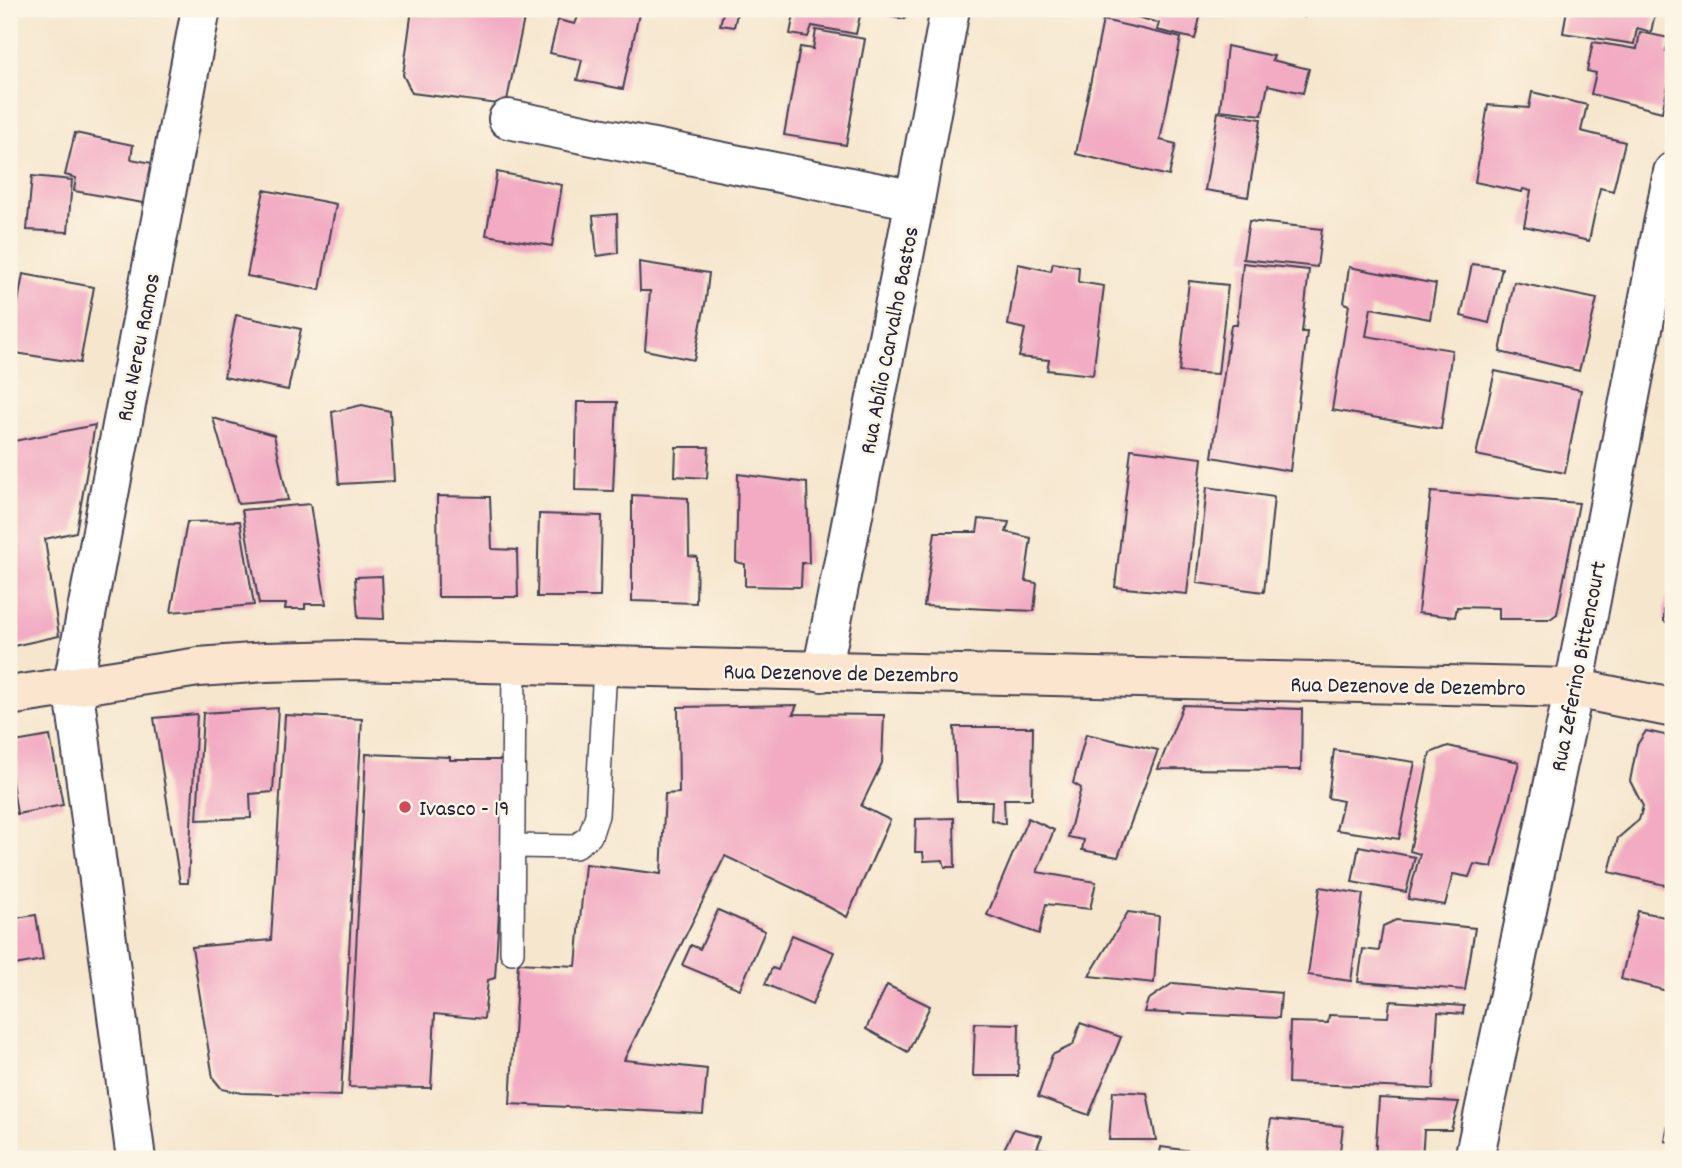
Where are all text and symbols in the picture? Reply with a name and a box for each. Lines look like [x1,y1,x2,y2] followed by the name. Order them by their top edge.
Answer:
[853,224,930,457] street label: Rua Abílio Carvalho Bastos
[110,271,171,425] street label: Rua Nereu Ramos
[1544,559,1617,775] street label: Rua Zeferino Bittencourt
[723,657,959,694] street label: Rua Dezenove de Dezembro
[1290,670,1526,707] street label: Rua Dezenove de Dezembro
[419,794,510,827] place label: Ivasco - 19
[397,799,413,815] marker: Ivasco - 19

